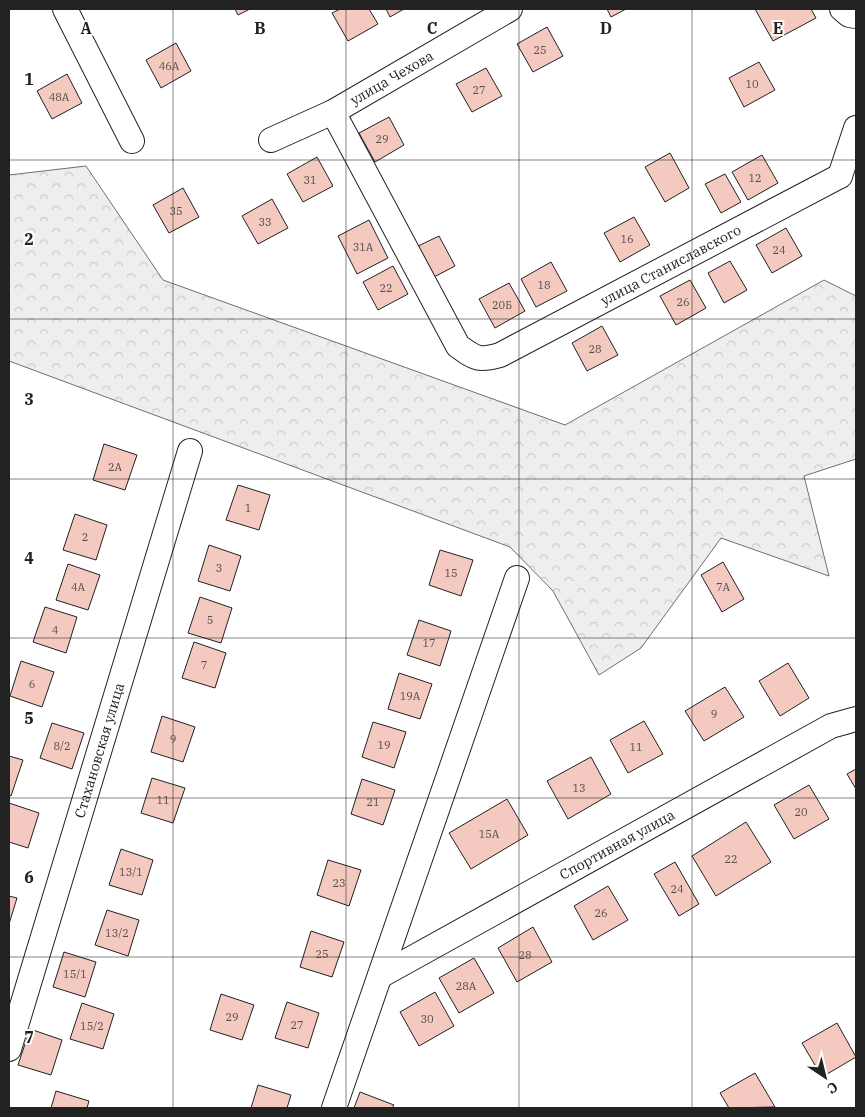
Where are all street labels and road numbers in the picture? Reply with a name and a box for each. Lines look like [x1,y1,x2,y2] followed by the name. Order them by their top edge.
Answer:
[347,46,437,109] street label: улица Чехова
[597,221,744,309] street label: улица Станиславского
[70,680,128,820] street label: Стахановская улица
[556,805,678,884] street label: Спортивная улица

